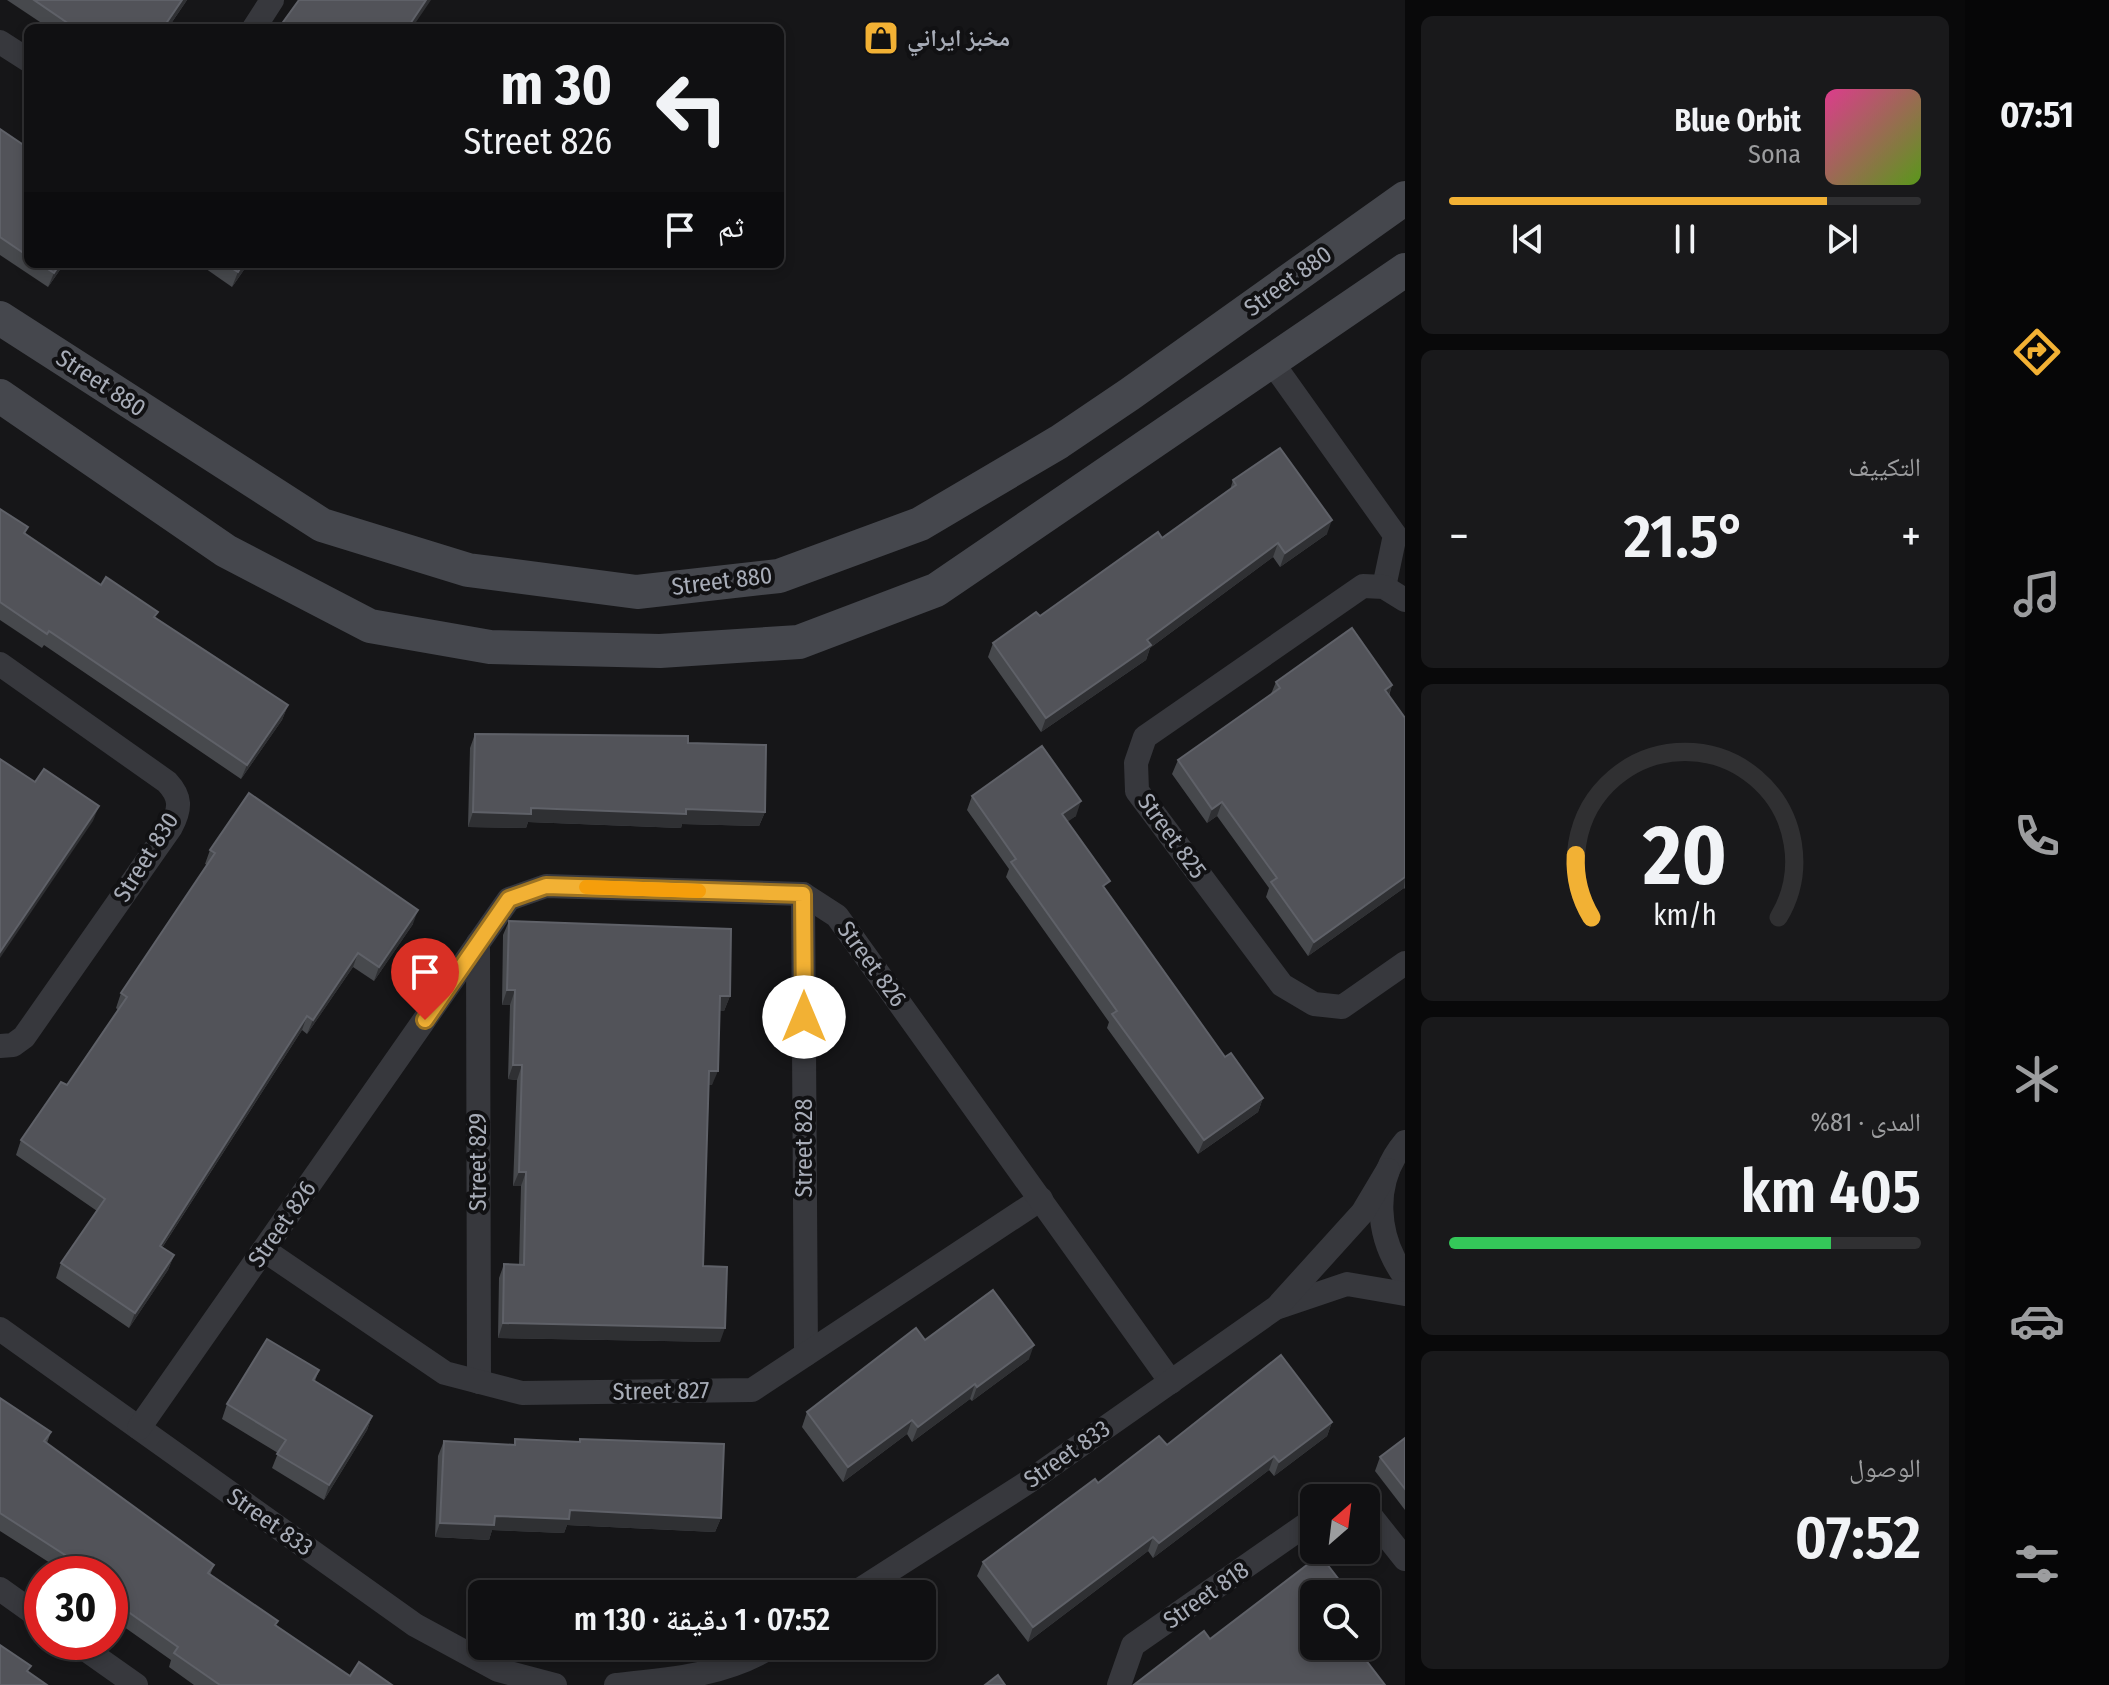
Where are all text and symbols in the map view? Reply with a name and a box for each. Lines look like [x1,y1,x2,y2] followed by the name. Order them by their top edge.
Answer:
[862,19,900,57] shop icon: مخبز ايراني
[907,24,1010,57] place label: مخبز ايراني
[501,52,612,119] text: 30 m
[640,56,744,160] icon: left
[2000,93,2074,137] text: 07:51
[1675,103,1801,139] text: Blue Orbit
[464,120,612,164] text: Street 826
[1748,139,1801,170] text: Sona
[658,208,702,252] icon: arrive
[718,209,744,245] text: ثم
[1506,217,1550,261] icon: previous
[1663,217,1707,261] icon: pause
[1820,217,1864,261] icon: next
[1239,240,1337,322] street label: Street 880
[2009,324,2065,380] icon: directions
[51,344,151,422] street label: Street 880
[1848,452,1921,483] text: التكييف
[1624,501,1746,573] text: 21.5°
[1449,510,1469,563] text: −
[1901,510,1921,563] text: +
[670,561,774,601] street label: Street 880
[2009,566,2065,622] icon: music
[1132,788,1212,884] street label: Street 825
[1642,806,1727,906] text: 20
[108,807,184,907] street label: Street 830
[2009,808,2065,864] icon: phone
[1653,899,1717,934] text: km/h
[832,916,912,1012] street label: Street 826
[391,938,459,1020] pin
[403,950,447,994] icon: arrive
[762,975,846,1059] position arrow
[2009,1051,2065,1107] icon: climate
[790,1098,818,1198] street label: Street 828
[1810,1107,1921,1138] text: المدى · 81%
[464,1113,492,1211] street label: Street 829
[1741,1156,1921,1228] text: 405 km
[242,1175,322,1273] street label: Street 826
[2009,1293,2065,1349] icon: car
[612,1376,710,1406] street label: Street 827
[1019,1414,1115,1494] street label: Street 833
[1849,1453,1921,1484] text: الوصول
[222,1482,318,1562] street label: Street 833
[1300,1484,1380,1564] north arrow
[1300,1484,1380,1660] map controls
[1795,1502,1921,1574] text: 07:52
[2009,1536,2065,1592] icon: filters
[24,1556,128,1660] speed limit sign: 30
[1158,1556,1254,1634] street label: Street 818
[1300,1580,1380,1660] button: search
[574,1602,830,1638] text: 07:52 · 1 دقيقة · 130 m

